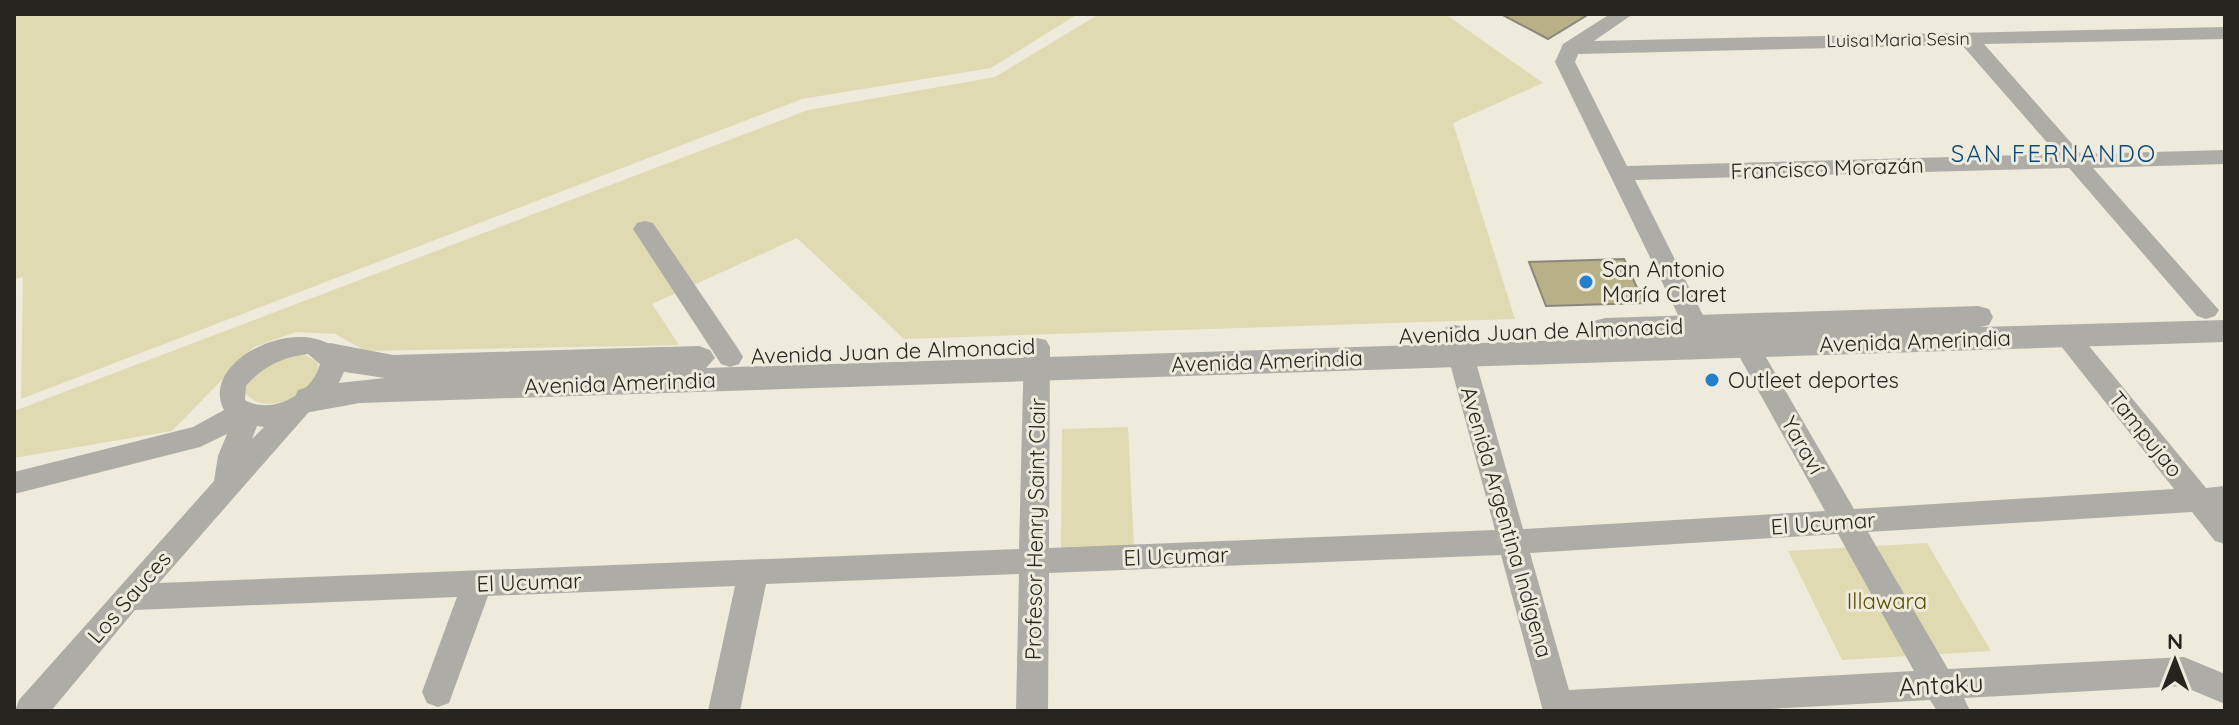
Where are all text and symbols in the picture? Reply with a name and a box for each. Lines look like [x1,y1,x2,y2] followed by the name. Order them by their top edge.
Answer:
[1826,27,1970,52] street label: Luisa Maria Sesin
[1951,138,2157,168] district label: SAN FERNANDO
[1730,151,1924,185] street label: Francisco Morazán
[1602,255,1727,308] place label: San Antonio María Claret
[1577,273,1595,291] marker: San Antonio María Claret
[1398,312,1684,350] street label: Avenida Juan de Almonacid
[1819,324,2011,358] street label: Avenida Amerindia
[750,332,1036,370] street label: Avenida Juan de Almonacid
[1171,344,1363,378] street label: Avenida Amerindia
[524,366,716,400] street label: Avenida Amerindia
[1728,366,1899,394] place label: Outleet deportes
[1703,371,1721,389] marker: Outleet deportes
[1455,383,1559,661] street label: Avenida Argentina Indígena
[2103,385,2189,483] street label: Tampujao
[1019,397,1051,660] street label: Profesor Henry Saint Clair
[1775,411,1831,479] street label: Yaraví
[1770,505,1877,541] street label: El Ucumar
[1123,540,1229,572] street label: El Ucumar
[81,545,177,649] street label: Los Sauces
[476,566,582,598] street label: El Ucumar
[1847,587,1927,615] park label: Illawara
[2135,621,2215,701] north arrow
[2167,627,2183,655] text: N
[1898,666,1984,703] street label: Antaku

